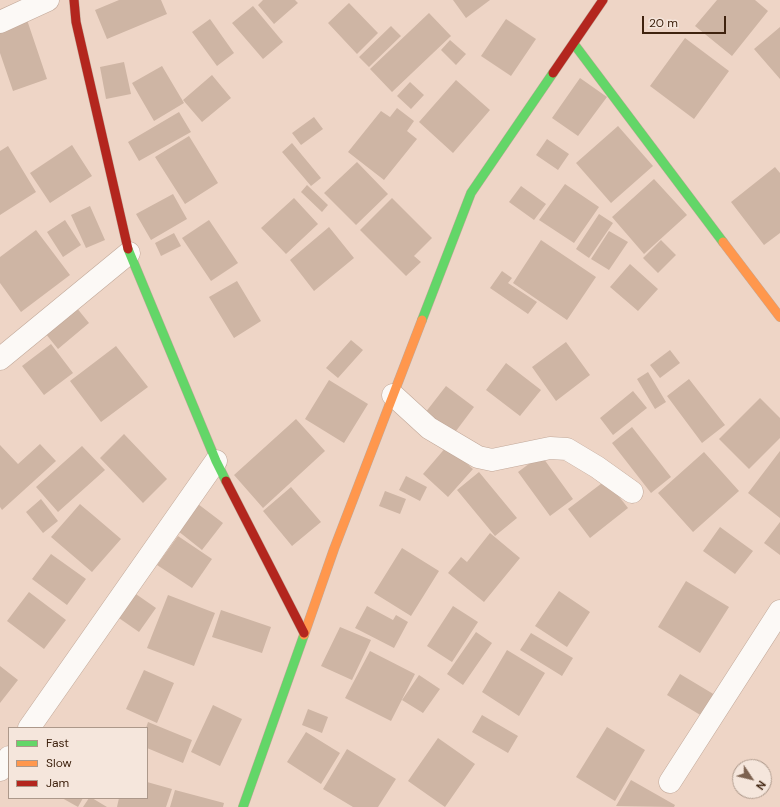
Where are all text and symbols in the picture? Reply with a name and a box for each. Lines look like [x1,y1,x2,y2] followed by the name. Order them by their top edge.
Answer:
[644,8,728,34] scale bar
[649,15,678,31] text: 20 m
[8,727,148,799] legend
[46,735,69,751] text: Fast
[46,755,72,771] text: Slow
[732,759,772,799] north arrow
[46,775,69,791] text: Jam
[753,778,769,793] text: N

